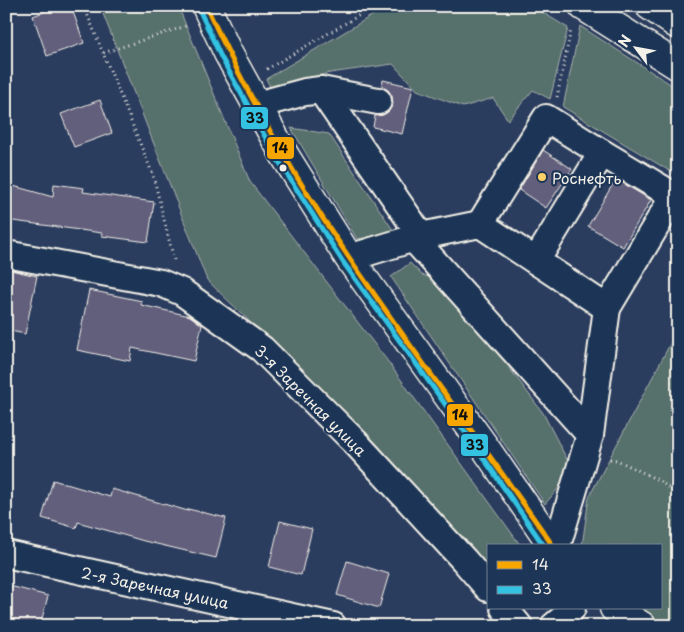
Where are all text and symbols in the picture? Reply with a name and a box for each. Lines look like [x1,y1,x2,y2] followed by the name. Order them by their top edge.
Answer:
[612,22,662,72] north arrow
[613,31,636,51] text: N
[240,106,269,130] line badge: 33
[246,107,264,128] text: 33
[266,136,295,160] line badge: 14
[272,137,289,158] text: 14
[278,163,288,173] unlabelled marker
[552,166,621,189] place label: Роснефть
[536,171,548,183] marker: Роснефть
[250,339,372,461] street label: 3-я Заречная улица
[446,403,474,427] line badge: 14
[452,404,469,425] text: 14
[460,433,489,457] line badge: 33
[466,434,484,455] text: 33
[487,544,662,610] legend
[532,552,549,575] text: 14
[79,560,231,614] street label: 2-я Заречная улица
[532,576,552,599] text: 33

